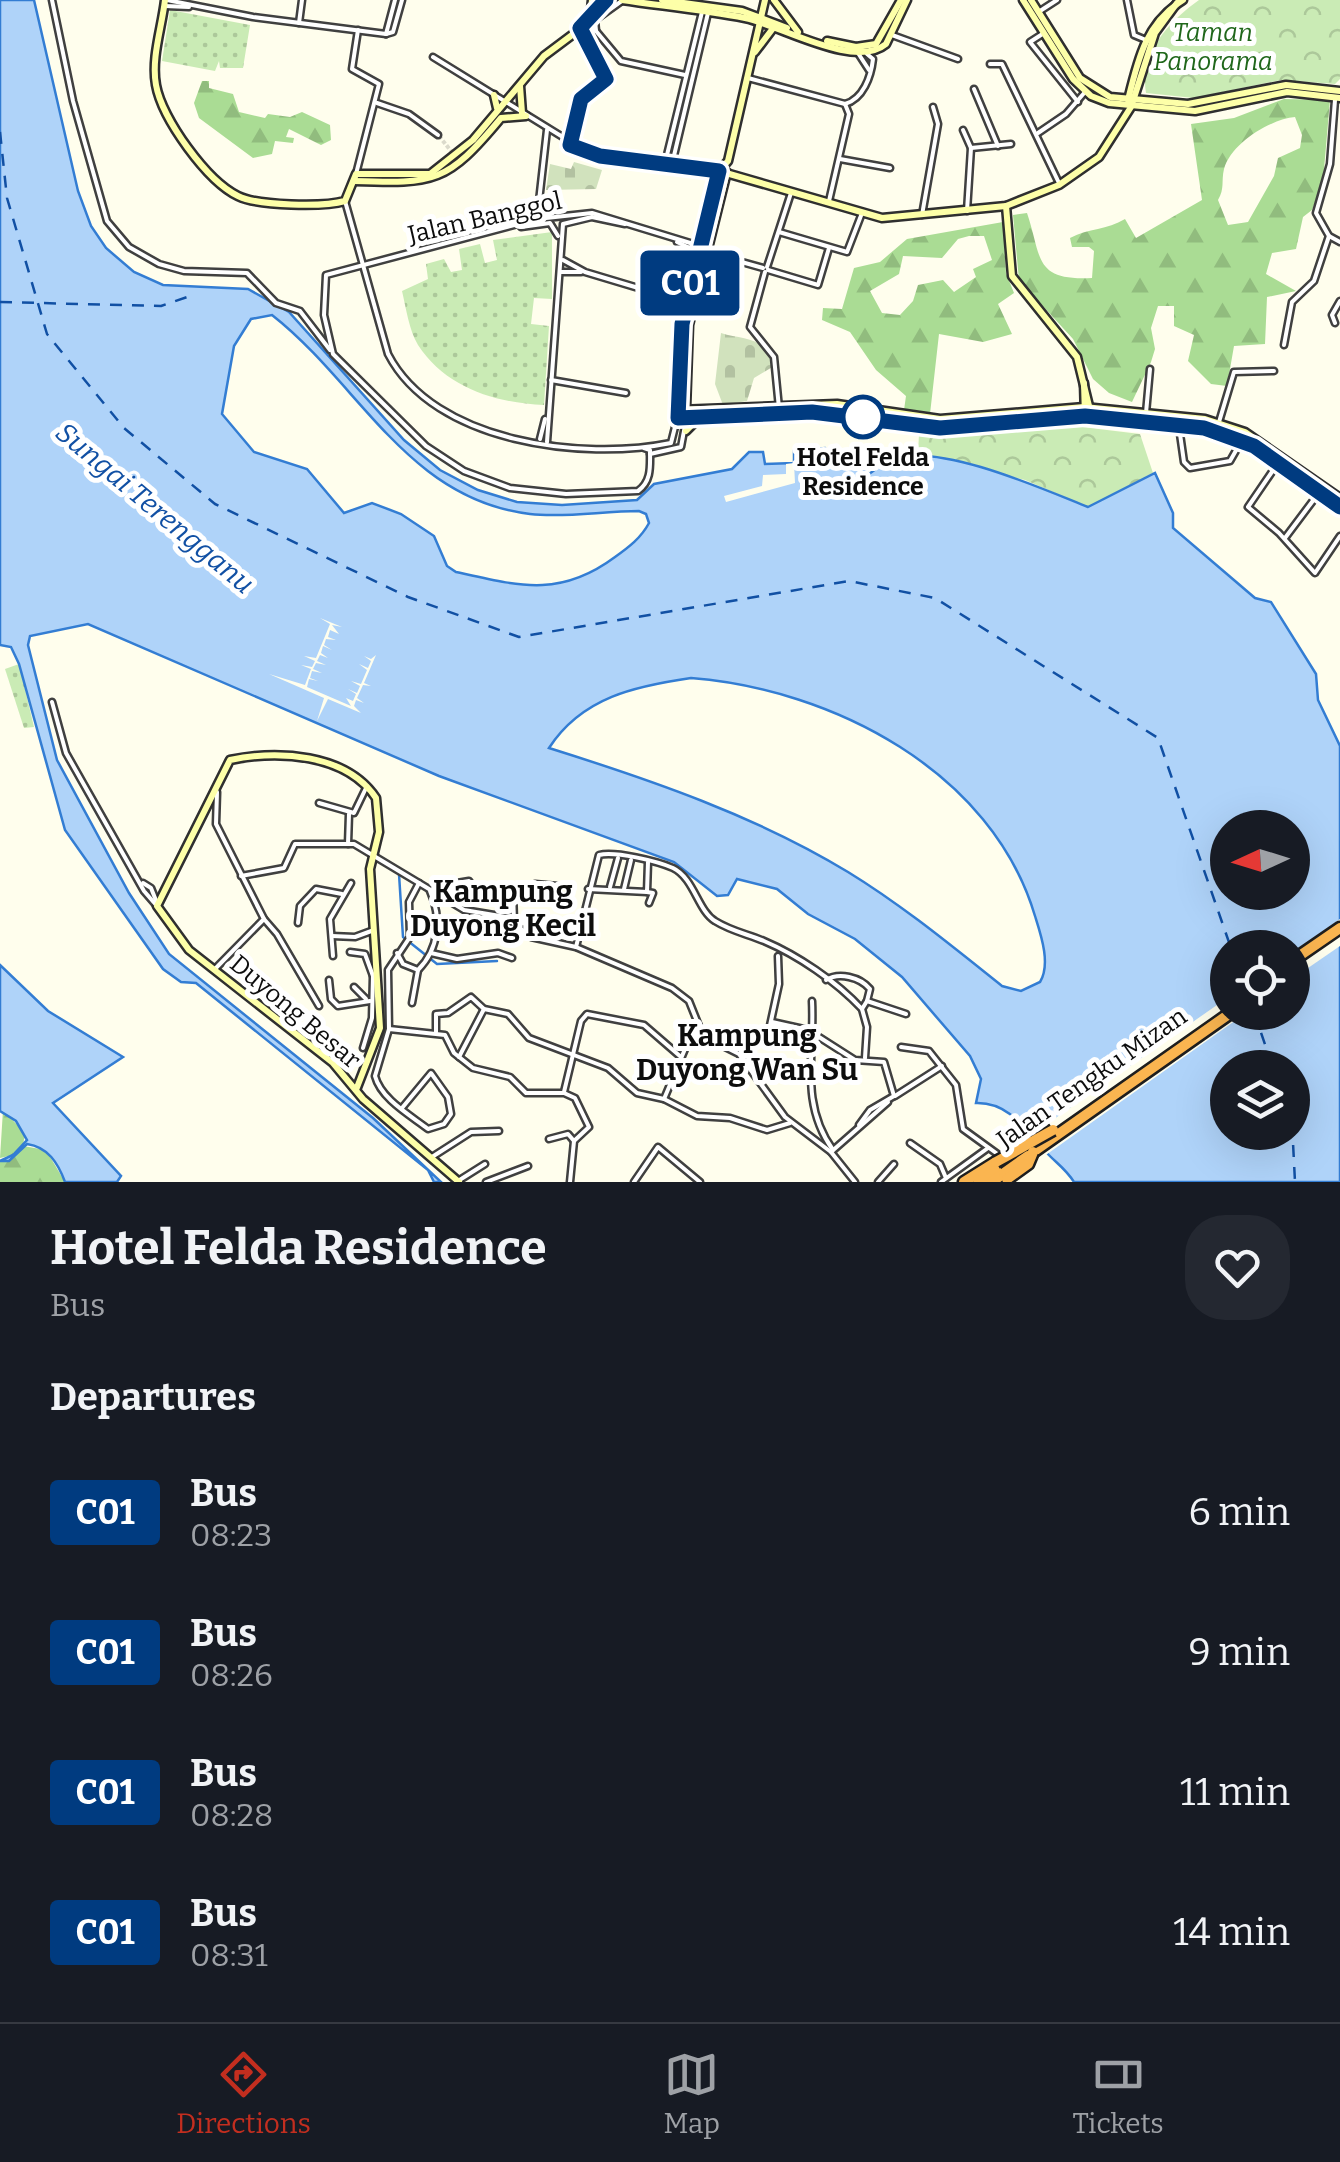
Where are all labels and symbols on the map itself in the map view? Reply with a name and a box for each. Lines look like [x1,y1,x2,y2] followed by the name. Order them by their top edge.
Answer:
[1153,18,1273,77] park label: Taman Panorama
[404,186,565,251] street label: Jalan Banggol
[632,250,748,316] line badge: C01
[842,396,884,438] marker: Hotel Felda Residence
[49,416,261,600] water label: Sungai Terengganu
[797,443,929,502] place label: Hotel Felda Residence
[1210,810,1310,910] north arrow
[410,874,596,944] district label: Kampung Duyong Kecil
[224,949,366,1075] street label: Duyong Besar
[990,1001,1193,1155] street label: Jalan Tengku Mizan
[636,1018,858,1088] district label: Kampung Duyong Wan Su

